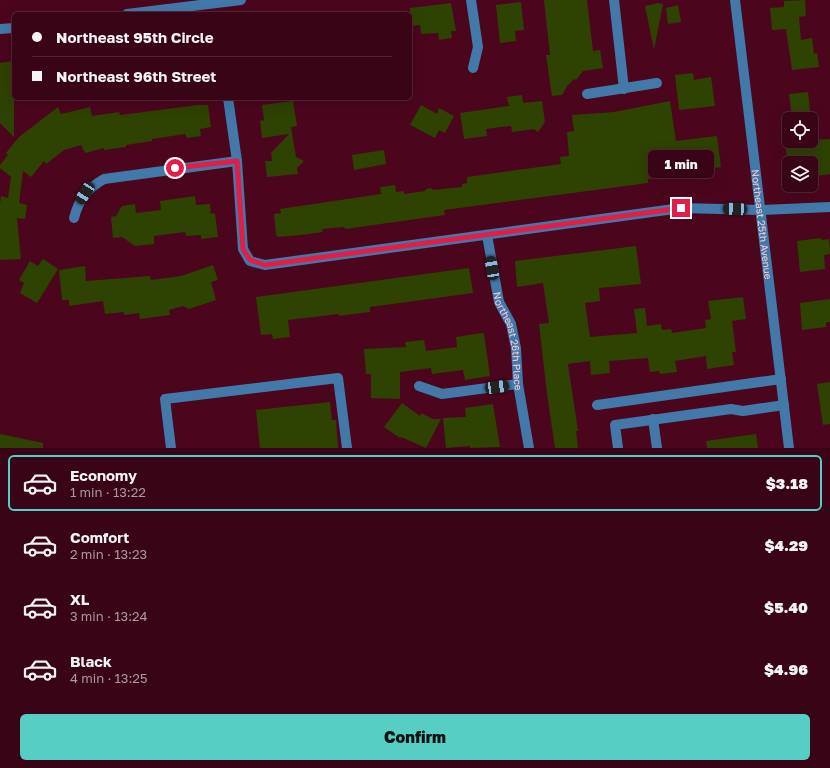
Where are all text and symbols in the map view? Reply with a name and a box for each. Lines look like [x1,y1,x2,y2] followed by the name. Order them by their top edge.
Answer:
[56,28,214,46] text: Northeast 95th Circle
[56,67,216,85] text: Northeast 96th Street
[782,112,818,192] map controls
[782,112,818,148] button: locate
[648,150,714,178] callout: 1 min
[664,156,698,172] text: 1 min
[782,156,818,192] button: layers
[166,159,184,177] route start
[749,169,775,280] street label: Northeast 25th Avenue
[73,180,97,206] car
[672,199,690,217] route end
[723,203,747,215] car
[484,255,500,281] car
[491,291,525,392] street label: Northeast 26th Place
[484,379,510,395] car
[22,465,58,501] icon: car
[70,466,137,484] text: Economy
[766,474,808,492] text: $3.18
[70,484,146,500] text: 1 min · 13:22
[22,527,58,563] icon: car
[70,528,129,546] text: Comfort
[764,536,808,554] text: $4.29
[70,546,147,562] text: 2 min · 13:23
[22,589,58,625] icon: car
[70,590,89,608] text: XL
[764,598,808,616] text: $5.40
[70,608,148,624] text: 3 min · 13:24
[22,651,58,687] icon: car
[70,652,112,670] text: Black
[764,660,808,678] text: $4.96
[70,670,147,686] text: 4 min · 13:25
[20,714,810,760] button: Confirm

